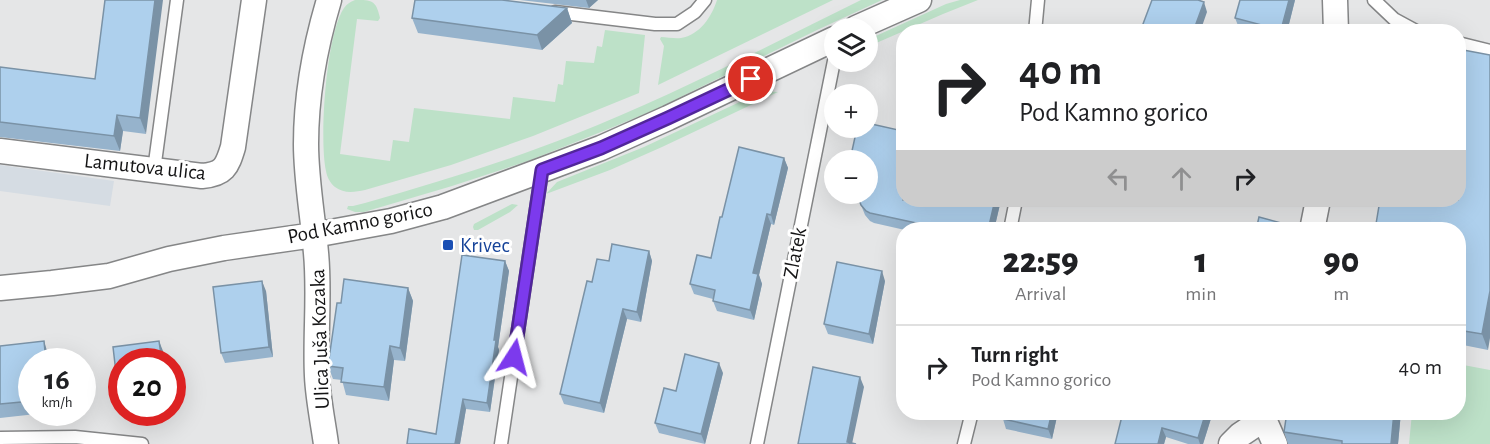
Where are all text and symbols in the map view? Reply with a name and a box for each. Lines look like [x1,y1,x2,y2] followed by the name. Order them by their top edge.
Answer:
[824,18,878,204] map controls
[824,18,878,72] button: layers
[920,48,998,126] icon: right
[1019,50,1102,92] text: 40 m
[725,53,776,104] pin
[734,62,767,95] icon: arrive
[824,84,878,138] button: +
[1019,99,1208,126] text: Pod Kamno gorico
[83,150,207,184] street label: Lamutova ulica
[824,150,878,204] button: −
[1102,162,1135,195] icon: left
[1165,162,1198,195] icon: ahead
[1228,162,1261,195] icon: right
[286,199,434,247] street label: Pod Kamno gorico
[780,225,810,280] street label: Zlatek
[460,235,509,256] place label: Krivec
[441,238,455,252] marker: Krivec
[1003,243,1079,279] text: 22:59
[1194,243,1208,279] text: 1
[1323,243,1359,279] text: 90
[307,268,333,410] street label: Ulica Juša Kozaka
[1015,284,1066,304] text: Arrival
[1185,284,1216,304] text: min
[1333,284,1349,304] text: m
[482,325,546,389] position arrow
[971,344,1058,366] text: Turn right
[108,348,186,426] speed limit sign: 20
[920,351,953,384] icon: right
[1399,356,1442,378] text: 40 m
[44,365,70,395] text: 16
[971,370,1111,390] text: Pod Kamno gorico
[42,395,72,410] text: km/h

